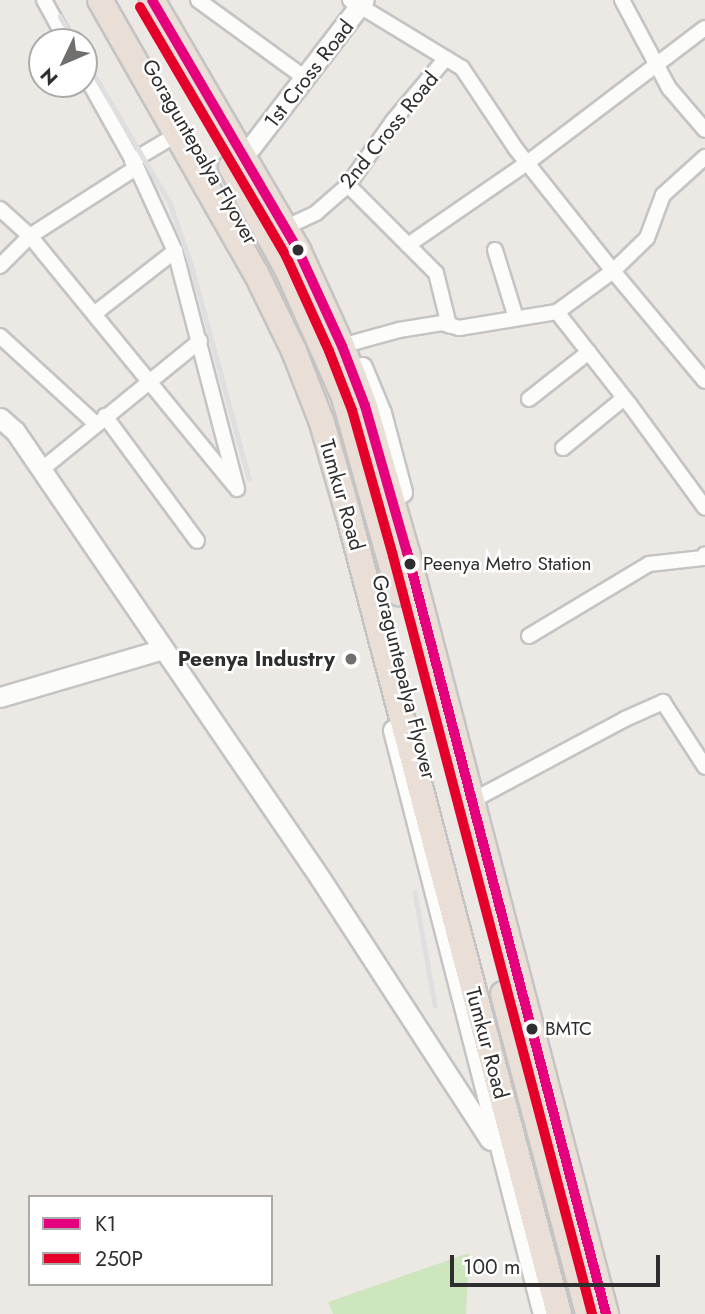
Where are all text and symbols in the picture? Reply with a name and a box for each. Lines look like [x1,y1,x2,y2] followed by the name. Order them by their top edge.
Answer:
[259,15,359,133] street label: 1st Cross Road
[28,28,98,98] north arrow
[137,55,263,249] street label: Goraguntepalya Flyover
[34,62,64,91] text: N
[334,67,444,193] street label: 2nd Cross Road
[291,243,305,257] unlabelled marker
[314,437,370,553] street label: Tumkur Road
[423,553,591,575] place label: Peenya Metro Station
[403,557,417,571] marker: Peenya Metro Station
[366,572,442,782] street label: Goraguntepalya Flyover
[178,646,335,672] place label: Peenya Industry
[341,649,361,669] marker: Peenya Industry
[460,985,514,1101] street label: Tumkur Road
[545,1018,592,1040] place label: BMTC
[525,1022,539,1036] marker: BMTC
[28,1195,273,1286] legend
[95,1209,116,1239] text: K1
[453,1240,663,1284] scale bar
[95,1244,143,1274] text: 250P
[463,1252,520,1282] text: 100 m

